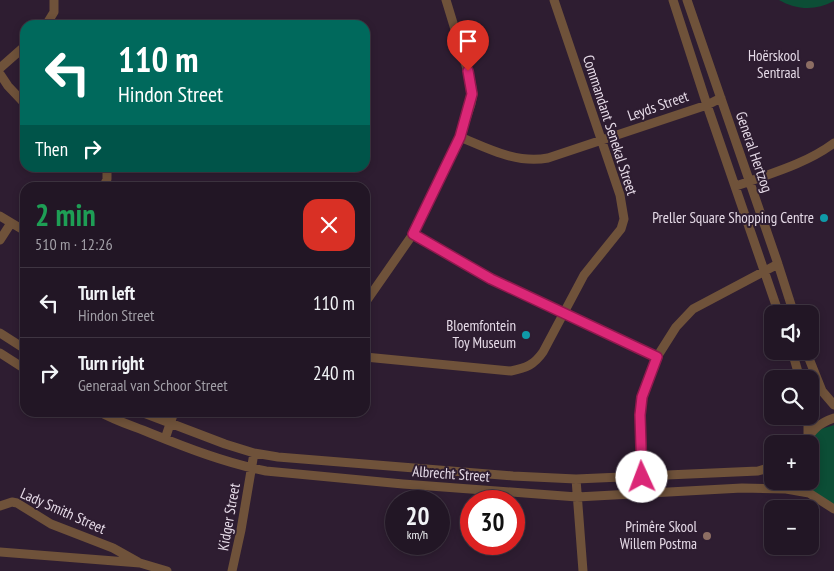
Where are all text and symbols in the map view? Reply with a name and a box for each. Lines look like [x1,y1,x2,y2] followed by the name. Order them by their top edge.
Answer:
[447,20,489,71] pin
[454,27,482,55] icon: arrive
[118,36,199,82] text: 110 m
[35,40,100,105] icon: left
[748,46,800,82] place label: Hoërskool Sentraal
[579,52,642,197] street label: Commandant Senekal Street
[804,59,816,71] marker: Hoërskool Sentraal
[118,80,223,108] text: Hindon Street
[625,86,691,125] street label: Leyds Street
[732,109,777,195] street label: General Hertzog
[78,135,106,163] icon: right
[35,137,68,161] text: Then
[35,195,96,234] text: 2 min
[303,199,355,251] button: close
[652,208,814,227] place label: Preller Square Shopping Centre
[818,212,830,224] marker: Preller Square Shopping Centre
[35,234,113,254] text: 510 m · 12:26
[78,281,135,305] text: Turn left
[35,289,63,317] icon: left
[313,291,355,315] text: 110 m
[78,305,154,325] text: Hindon Street
[764,305,819,555] map controls
[764,305,819,360] button: sound
[446,316,516,352] place label: Bloemfontein Toy Museum
[520,329,532,341] marker: Bloemfontein Toy Museum
[78,351,144,375] text: Turn right
[35,359,63,387] icon: right
[313,361,355,385] text: 240 m
[764,370,819,425] button: search
[78,375,228,395] text: Generaal van Schoor Street
[764,435,819,490] button: +
[615,450,667,502] position arrow
[412,461,490,486] street label: Albrecht Street
[213,482,244,552] street label: Kidger Street
[18,483,109,538] street label: Lady Smith Street
[460,490,525,555] speed limit sign: 30
[406,500,429,532] text: 20
[764,500,819,555] button: −
[620,517,698,553] place label: Primêre Skool Willem Postma
[407,527,428,542] text: km/h
[701,530,713,542] marker: Primêre Skool Willem Postma

